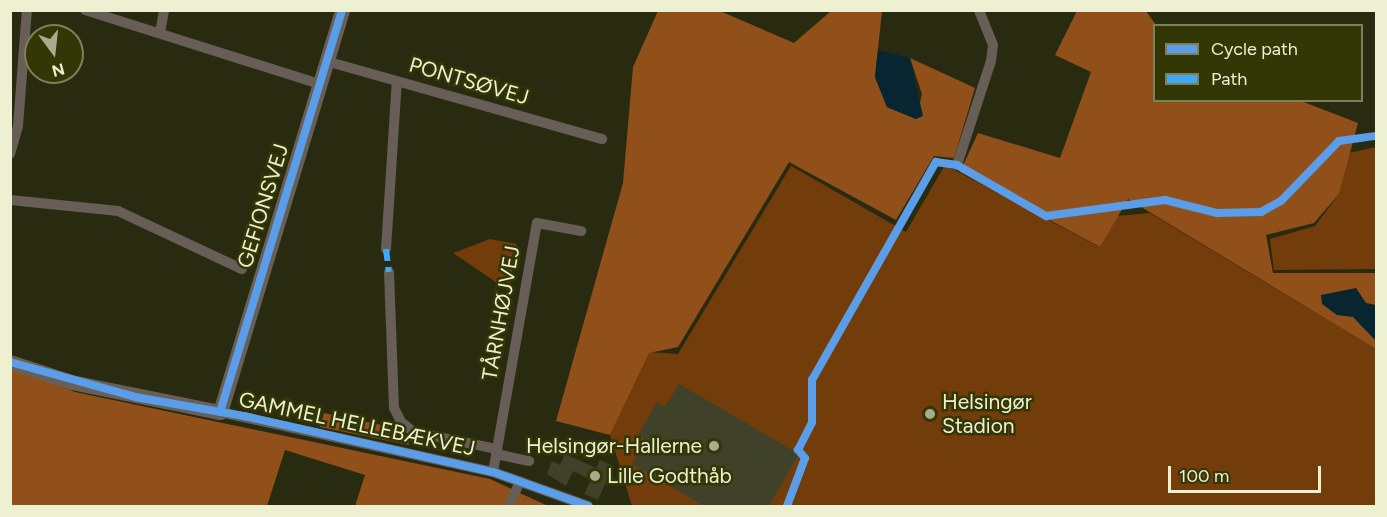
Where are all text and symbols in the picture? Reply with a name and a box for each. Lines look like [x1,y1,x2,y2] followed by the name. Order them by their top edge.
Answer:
[24,24,84,84] north arrow
[1153,24,1363,102] legend
[1211,38,1298,60] text: Cycle path
[406,52,532,110] street label: PONTSØVEJ
[50,59,67,81] text: N
[1211,68,1247,90] text: Path
[232,141,294,271] street label: GEFIONSVEJ
[477,244,525,382] street label: TÅRNHØJVEJ
[236,387,478,461] street label: GAMMEL HELLEBÆKVEJ
[942,389,1032,439] place label: Helsingør Stadion
[923,407,937,421] marker: Helsingør Stadion
[526,433,702,459] place label: Helsingør-Hallerne
[707,439,721,453] marker: Helsingør-Hallerne
[1171,454,1324,492] scale bar
[607,463,732,489] place label: Lille Godthåb
[1179,465,1229,487] text: 100 m
[588,469,602,483] marker: Lille Godthåb

